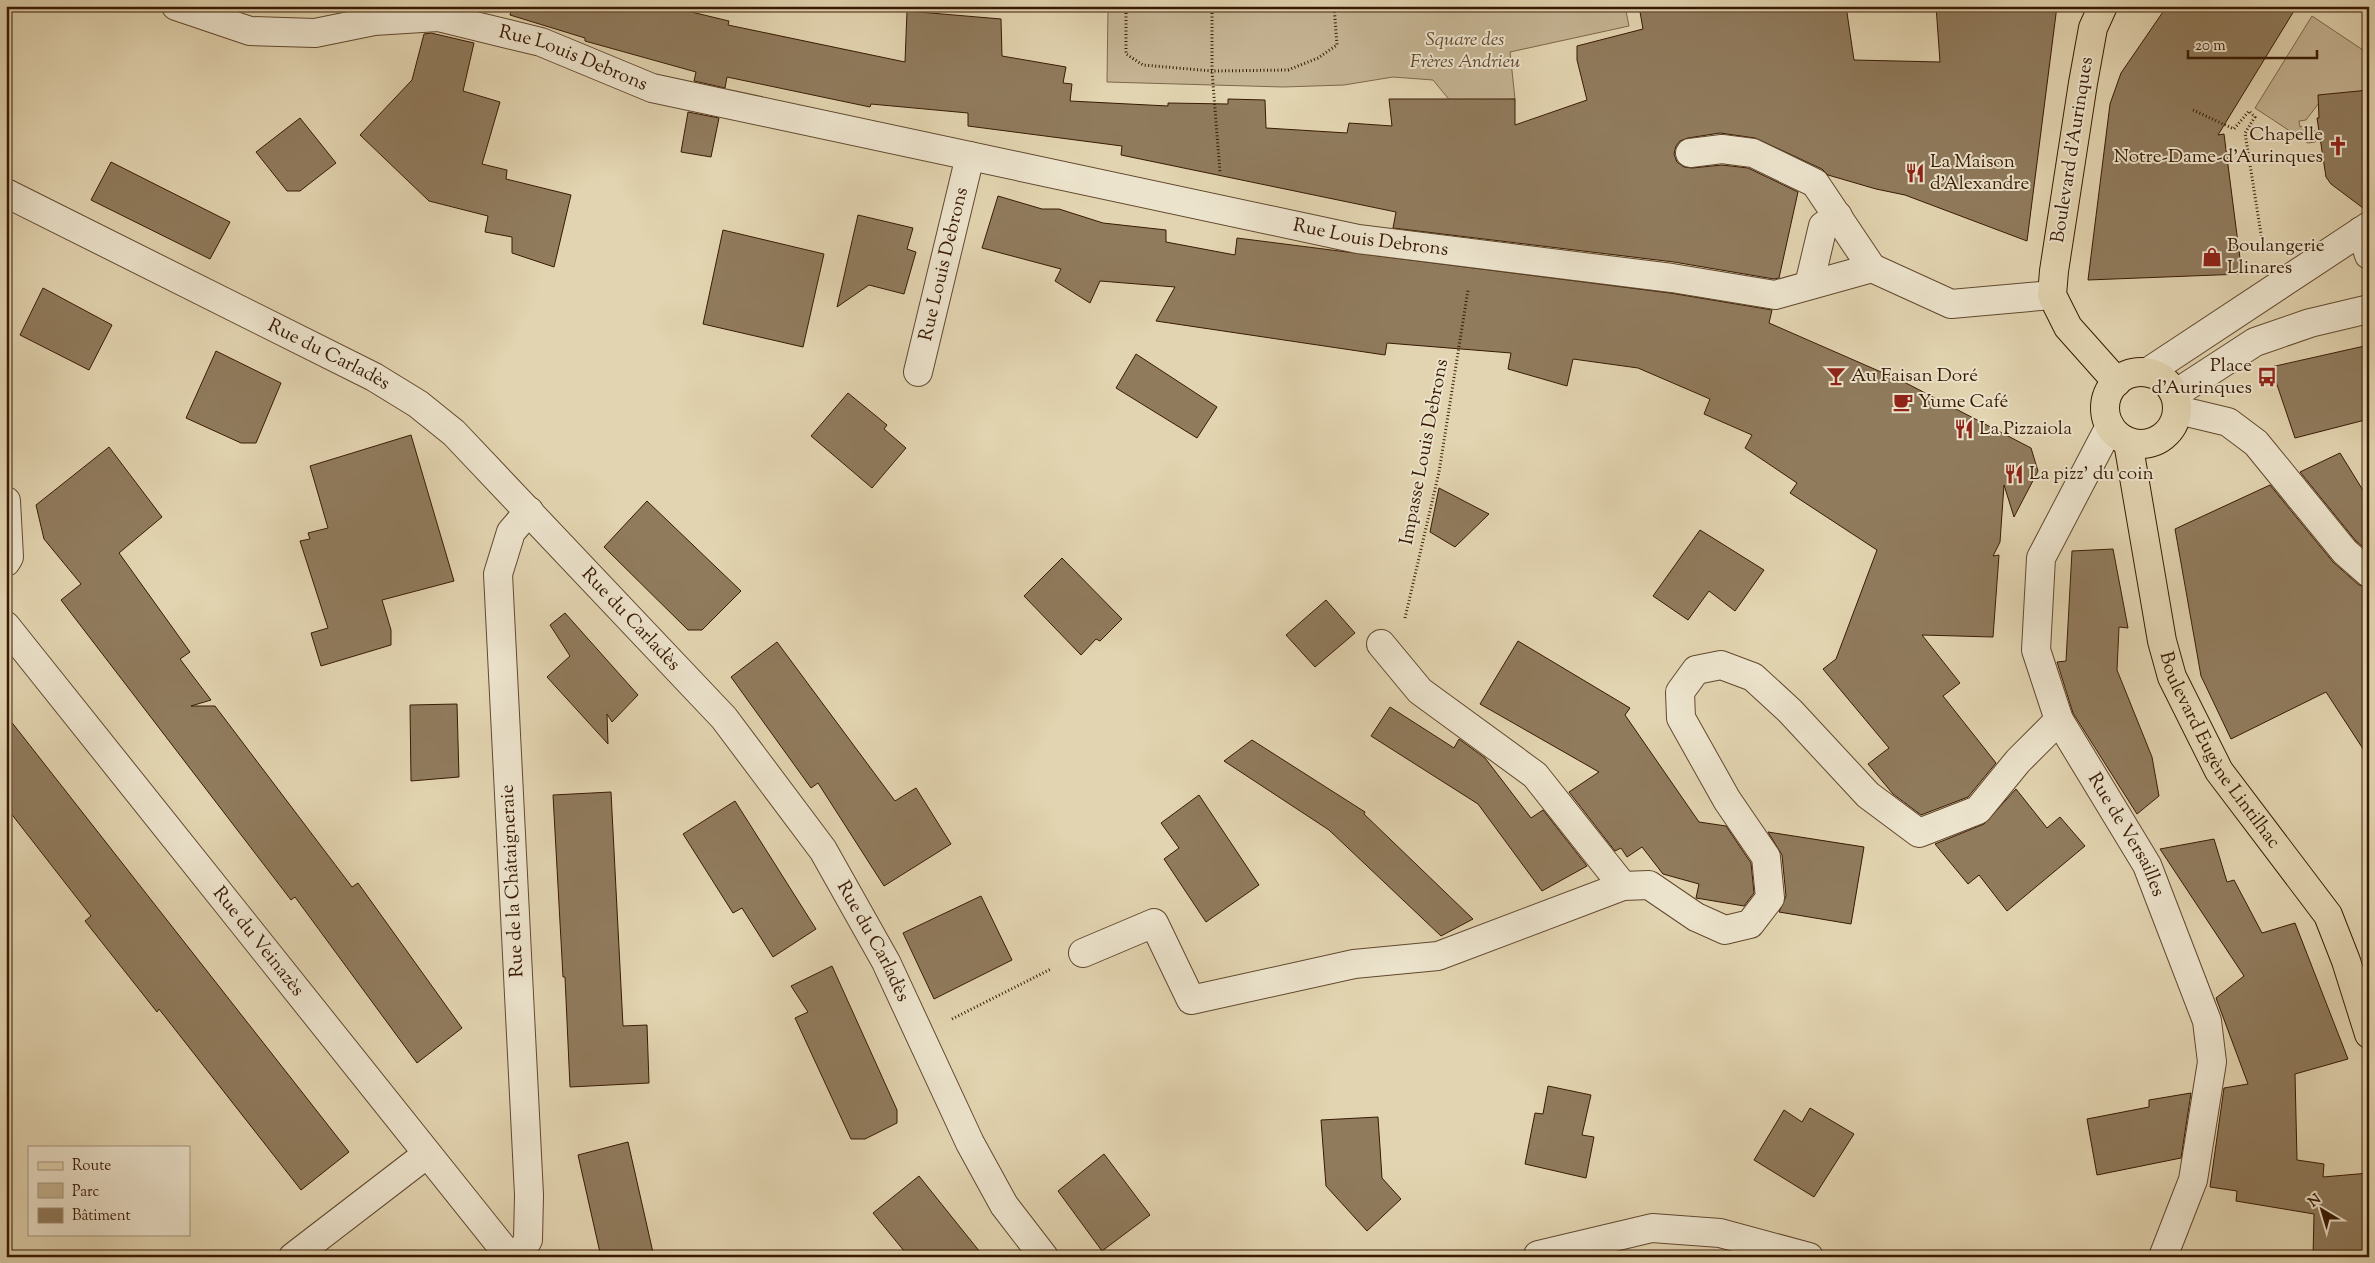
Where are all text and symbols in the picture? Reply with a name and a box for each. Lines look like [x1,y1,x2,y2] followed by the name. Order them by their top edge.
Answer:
[496,19,652,98] street label: Rue Louis Debrons
[1410,27,1520,76] park label: Square des Frères Andrieu
[2188,28,2316,60] scale bar
[2195,36,2226,57] text: 20 m
[2045,55,2101,245] street label: Boulevard d'Aurinques
[2114,122,2323,171] place label: Chapelle Notre-Dame-d'Aurinques
[2327,135,2349,157] church icon: Chapelle Notre-Dame-d'Aurinques
[1930,149,2029,198] place label: La Maison d'Alexandre
[1904,162,1926,184] restaurant icon: La Maison d'Alexandre
[912,185,975,344] street label: Rue Louis Debrons
[1290,212,1450,264] street label: Rue Louis Debrons
[2227,233,2325,282] place label: Boulangerie Llinares
[2201,246,2223,268] shop icon: Boulangerie Llinares
[263,312,395,397] street label: Rue du Carladès
[2152,353,2252,402] place label: Place d'Aurinques
[1394,357,1456,547] street label: Impasse Louis Debrons
[1851,363,1978,390] place label: Au Faisan Doré
[1825,365,1847,387] bar icon: Au Faisan Doré
[2256,366,2278,388] bus stop icon: Place d'Aurinques
[1918,389,2009,416] place label: Yume Café
[1892,391,1914,413] cafe icon: Yume Café
[1979,416,2072,443] place label: La Pizzaiola
[1953,418,1975,440] restaurant icon: La Pizzaiola
[2029,461,2154,488] place label: La pizz' du coin
[2003,463,2025,485] restaurant icon: La pizz' du coin
[575,562,686,677] street label: Rue du Carladès
[2152,648,2287,855] street label: Boulevard Eugène Lintilhac
[2081,768,2171,900] street label: Rue de Versailles
[494,784,532,978] street label: Rue de la Châtaigneraie
[829,876,916,1006] street label: Rue du Carladès
[206,881,310,1002] street label: Rue du Veinazès
[28,1146,190,1236] legend
[72,1156,111,1177] text: Route
[72,1182,100,1203] text: Parc
[2298,1186,2348,1236] north arrow
[2305,1190,2326,1213] text: N
[72,1206,131,1227] text: Bâtiment

